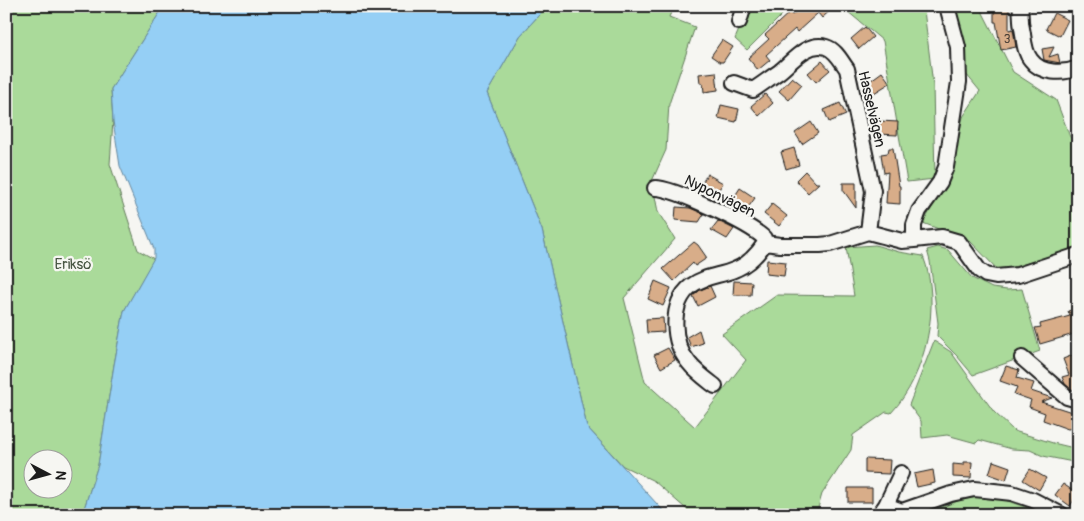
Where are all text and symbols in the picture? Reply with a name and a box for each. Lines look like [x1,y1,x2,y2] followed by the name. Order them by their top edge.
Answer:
[1004,32,1011,47] house number: 3
[853,69,890,149] street label: Hasselvägen
[681,171,759,222] street label: Nyponvägen
[55,255,92,274] park label: Eriksö
[22,448,72,498] north arrow
[51,470,69,481] text: N

